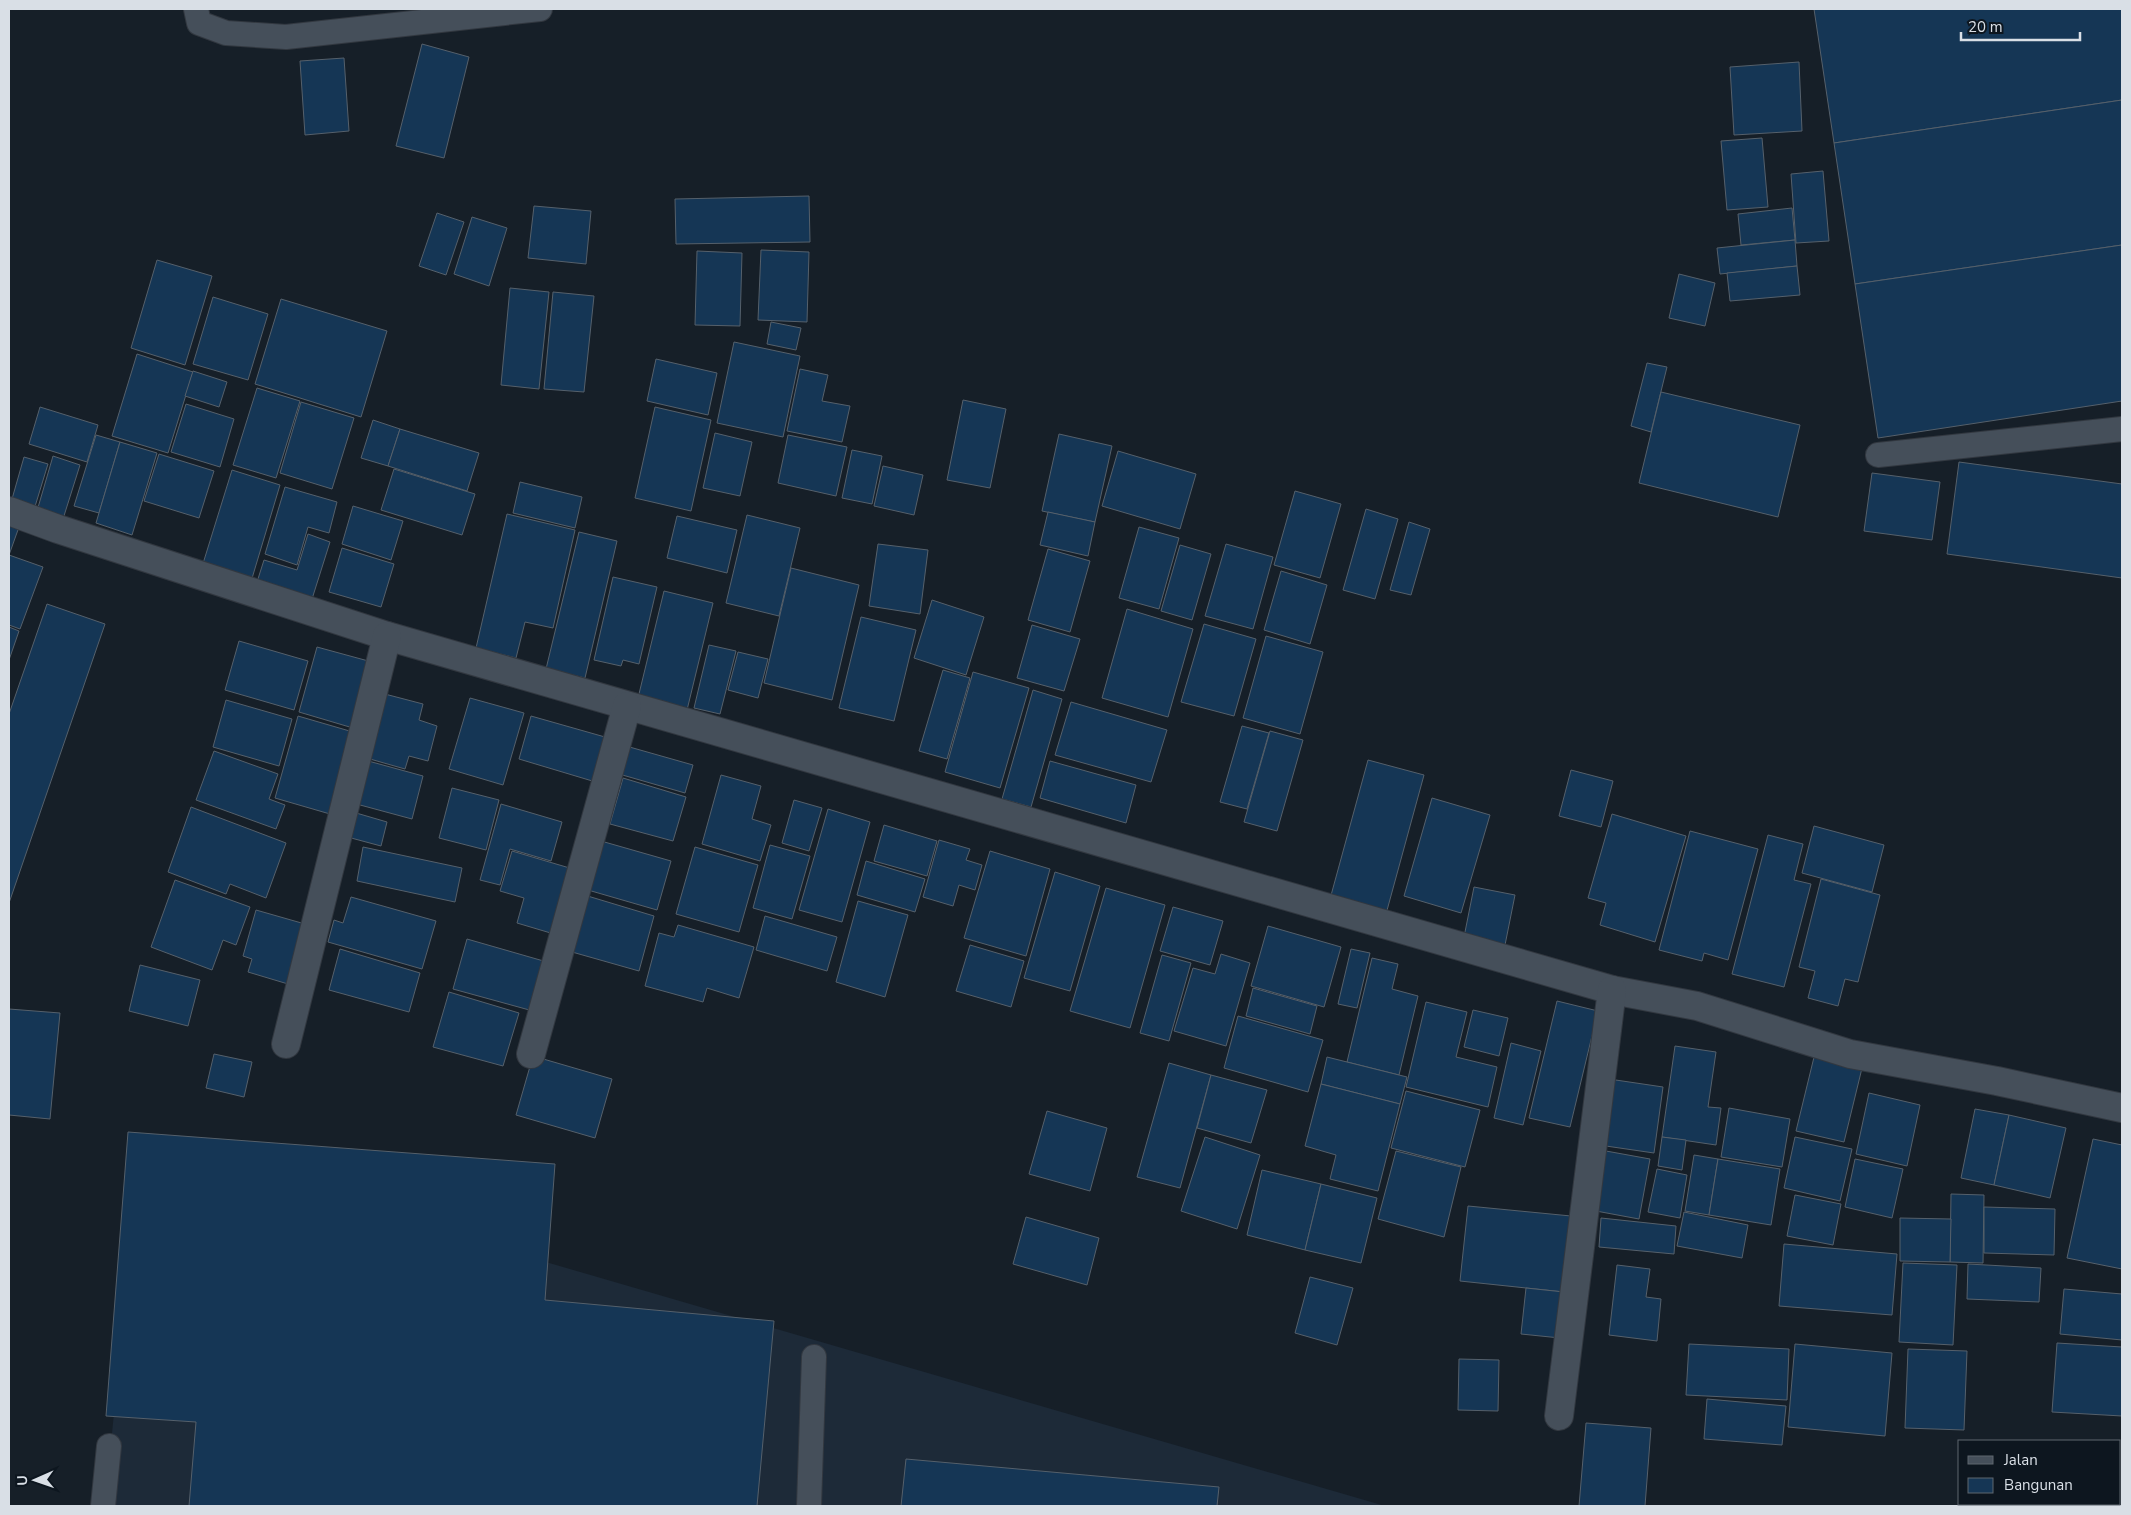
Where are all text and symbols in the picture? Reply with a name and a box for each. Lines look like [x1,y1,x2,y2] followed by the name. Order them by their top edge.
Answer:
[1961,10,2080,42] scale bar
[1968,17,2003,37] text: 20 m
[1958,1440,2121,1505] legend
[2003,1450,2038,1470] text: Jalan
[10,1455,60,1505] north arrow
[13,1475,32,1486] text: U
[2004,1475,2073,1495] text: Bangunan

